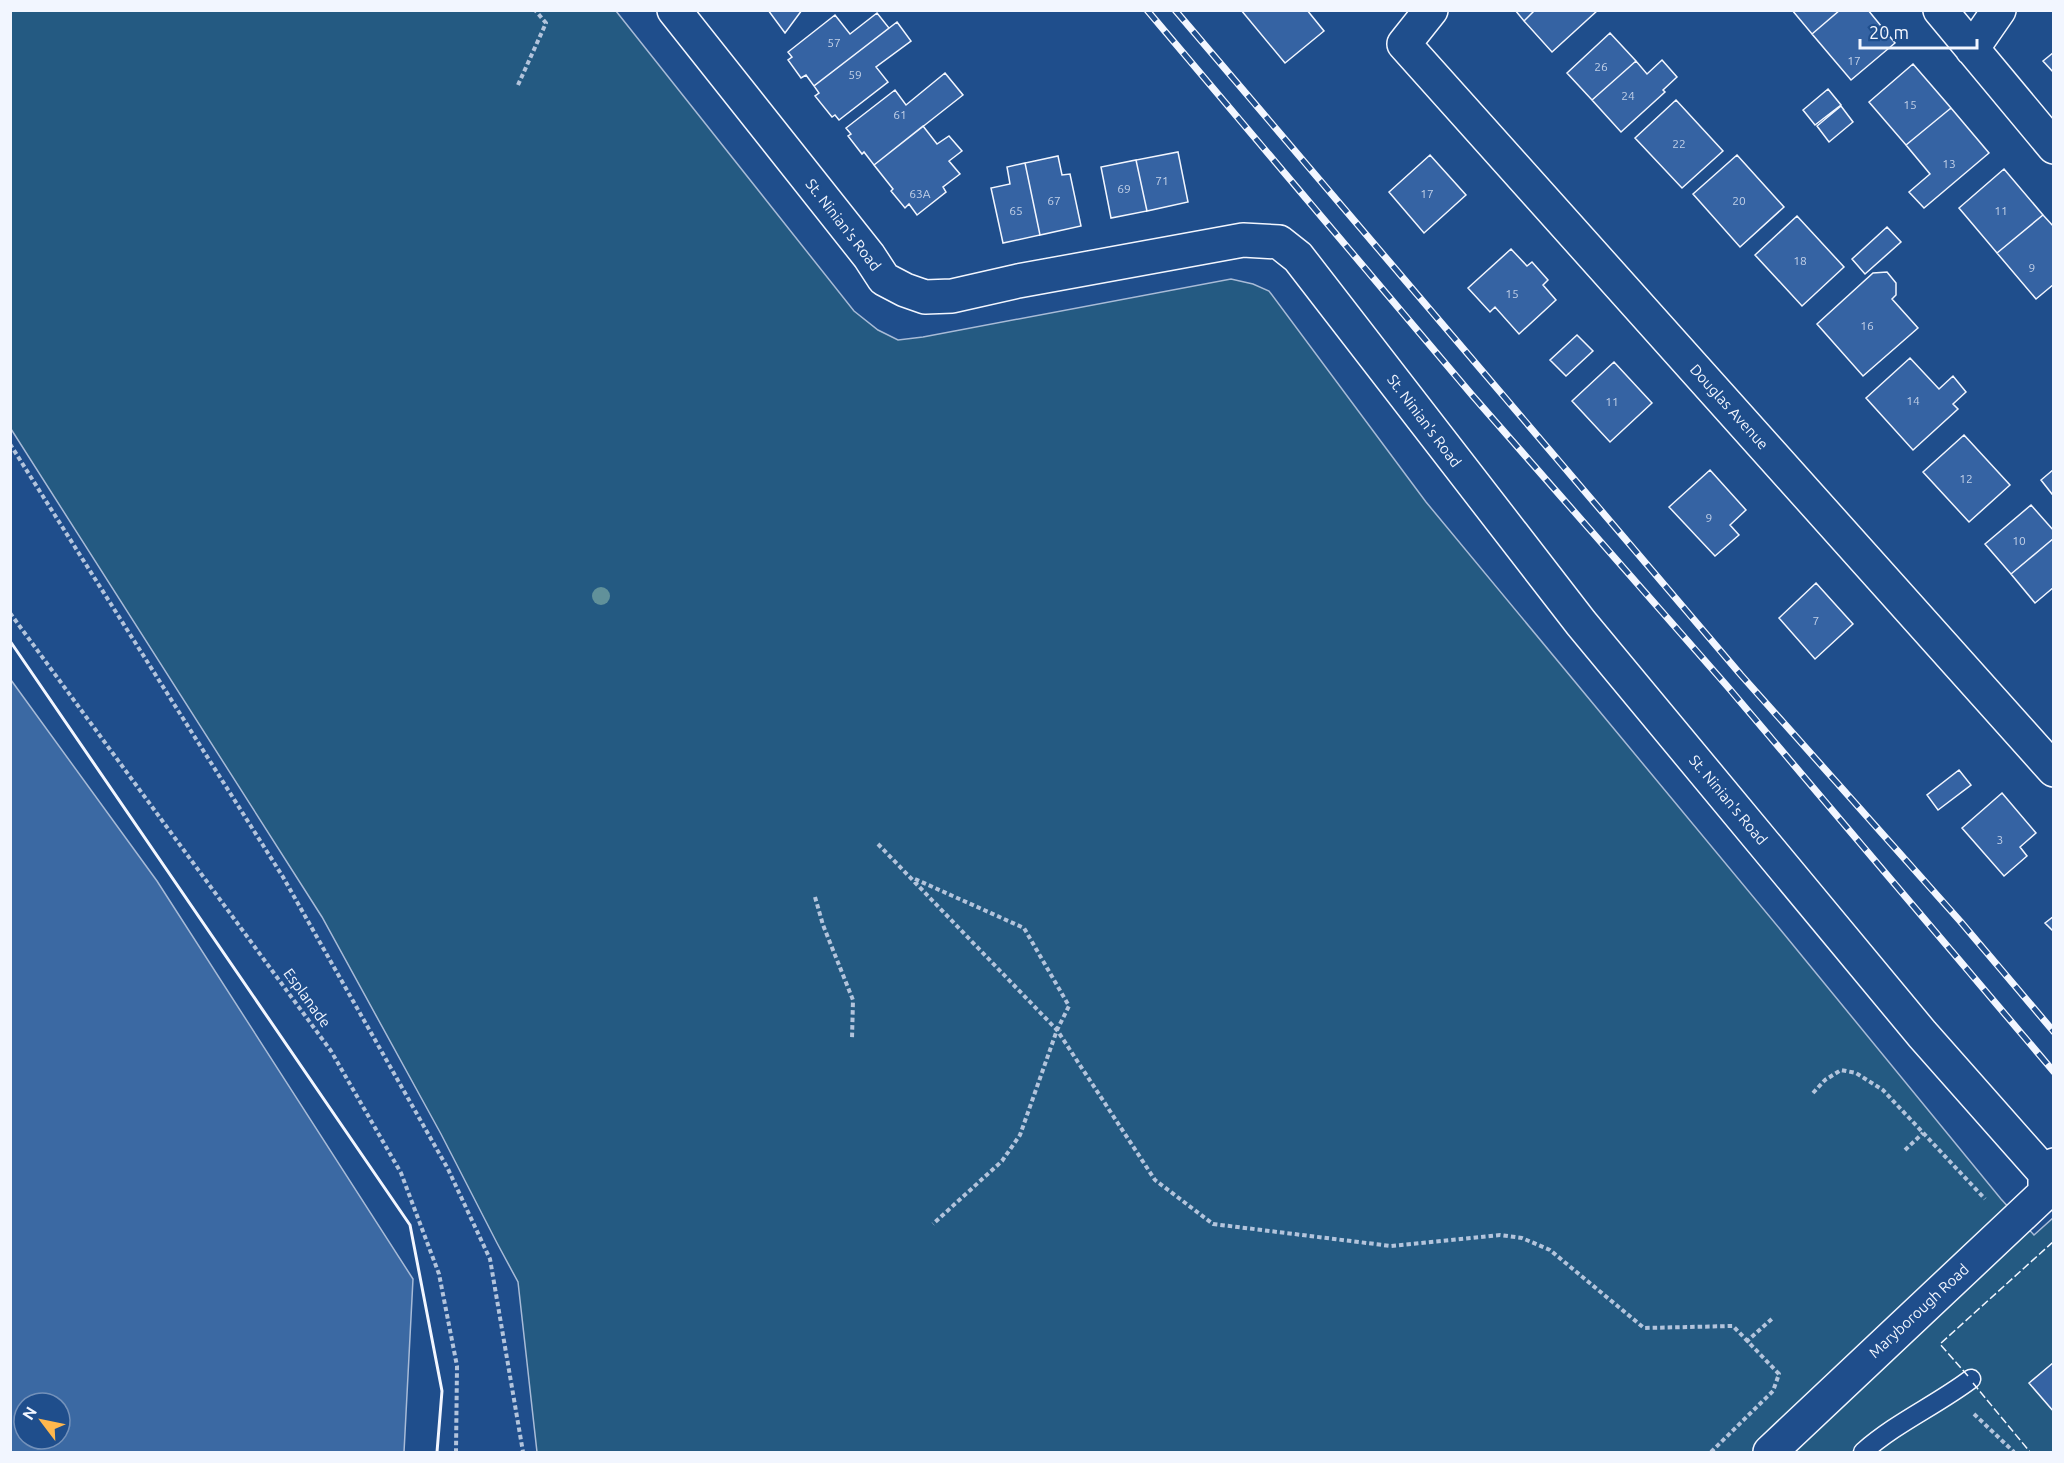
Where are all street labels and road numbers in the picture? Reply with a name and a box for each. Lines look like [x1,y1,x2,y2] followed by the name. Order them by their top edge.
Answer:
[802,175,884,274] street label: St. Ninian's Road
[1687,361,1772,453] street label: Douglas Avenue
[1384,371,1465,470] street label: St. Ninian's Road
[1686,751,1771,848] street label: St. Ninian's Road
[280,965,334,1030] street label: Esplanade
[1865,1260,1972,1361] street label: Maryborough Road

